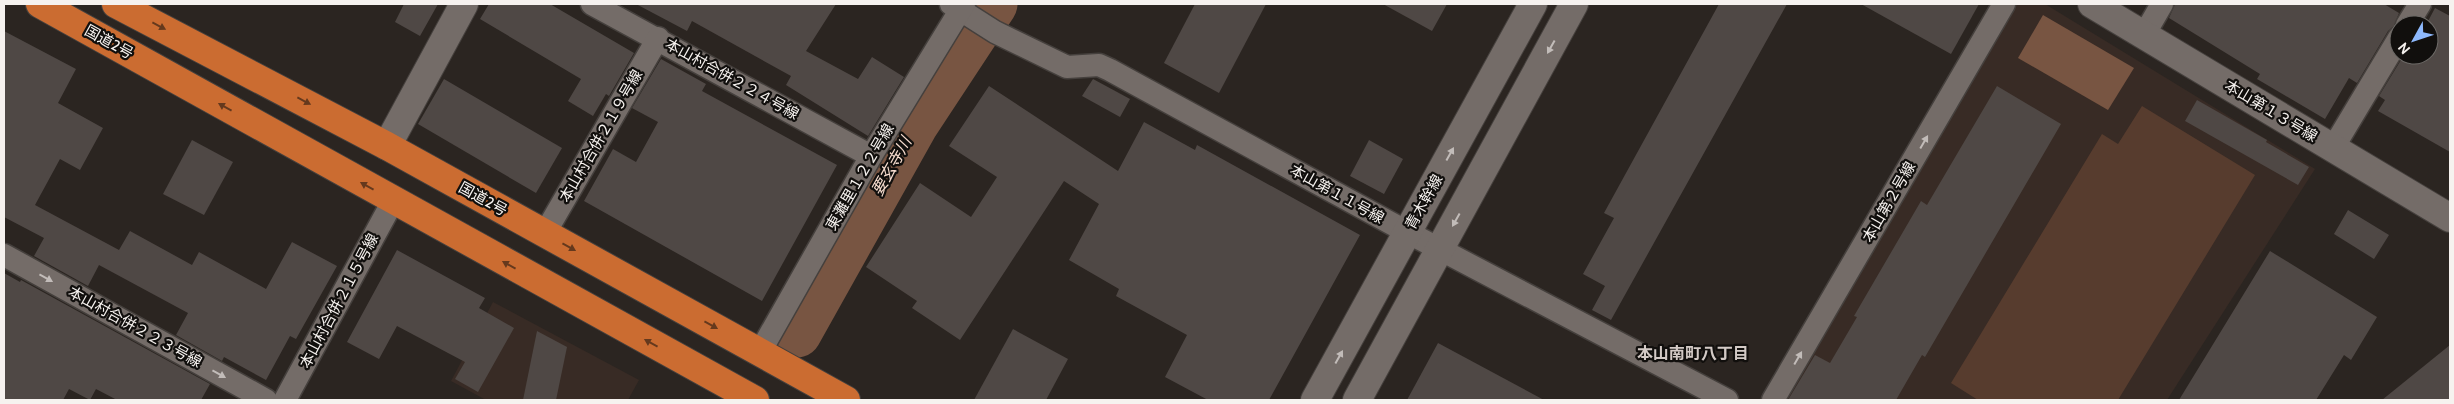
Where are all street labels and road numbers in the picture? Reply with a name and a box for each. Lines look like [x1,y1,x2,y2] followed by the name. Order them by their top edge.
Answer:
[82,21,136,63] street label: 国道2号
[662,35,802,123] street label: 本山村合併２２４号線
[556,67,646,205] street label: 本山村合併２１９号線
[2221,76,2321,146] street label: 本山第１３号線
[822,121,898,233] street label: 東灘里１２２号線
[1859,159,1919,245] street label: 本山第２号線
[1287,161,1387,227] street label: 本山第１１号線
[1402,171,1446,233] street label: 青木幹線
[456,178,510,220] street label: 国道2号
[296,231,382,371] street label: 本山村合併２１５号線
[65,283,205,371] street label: 本山村合併２２３号線

